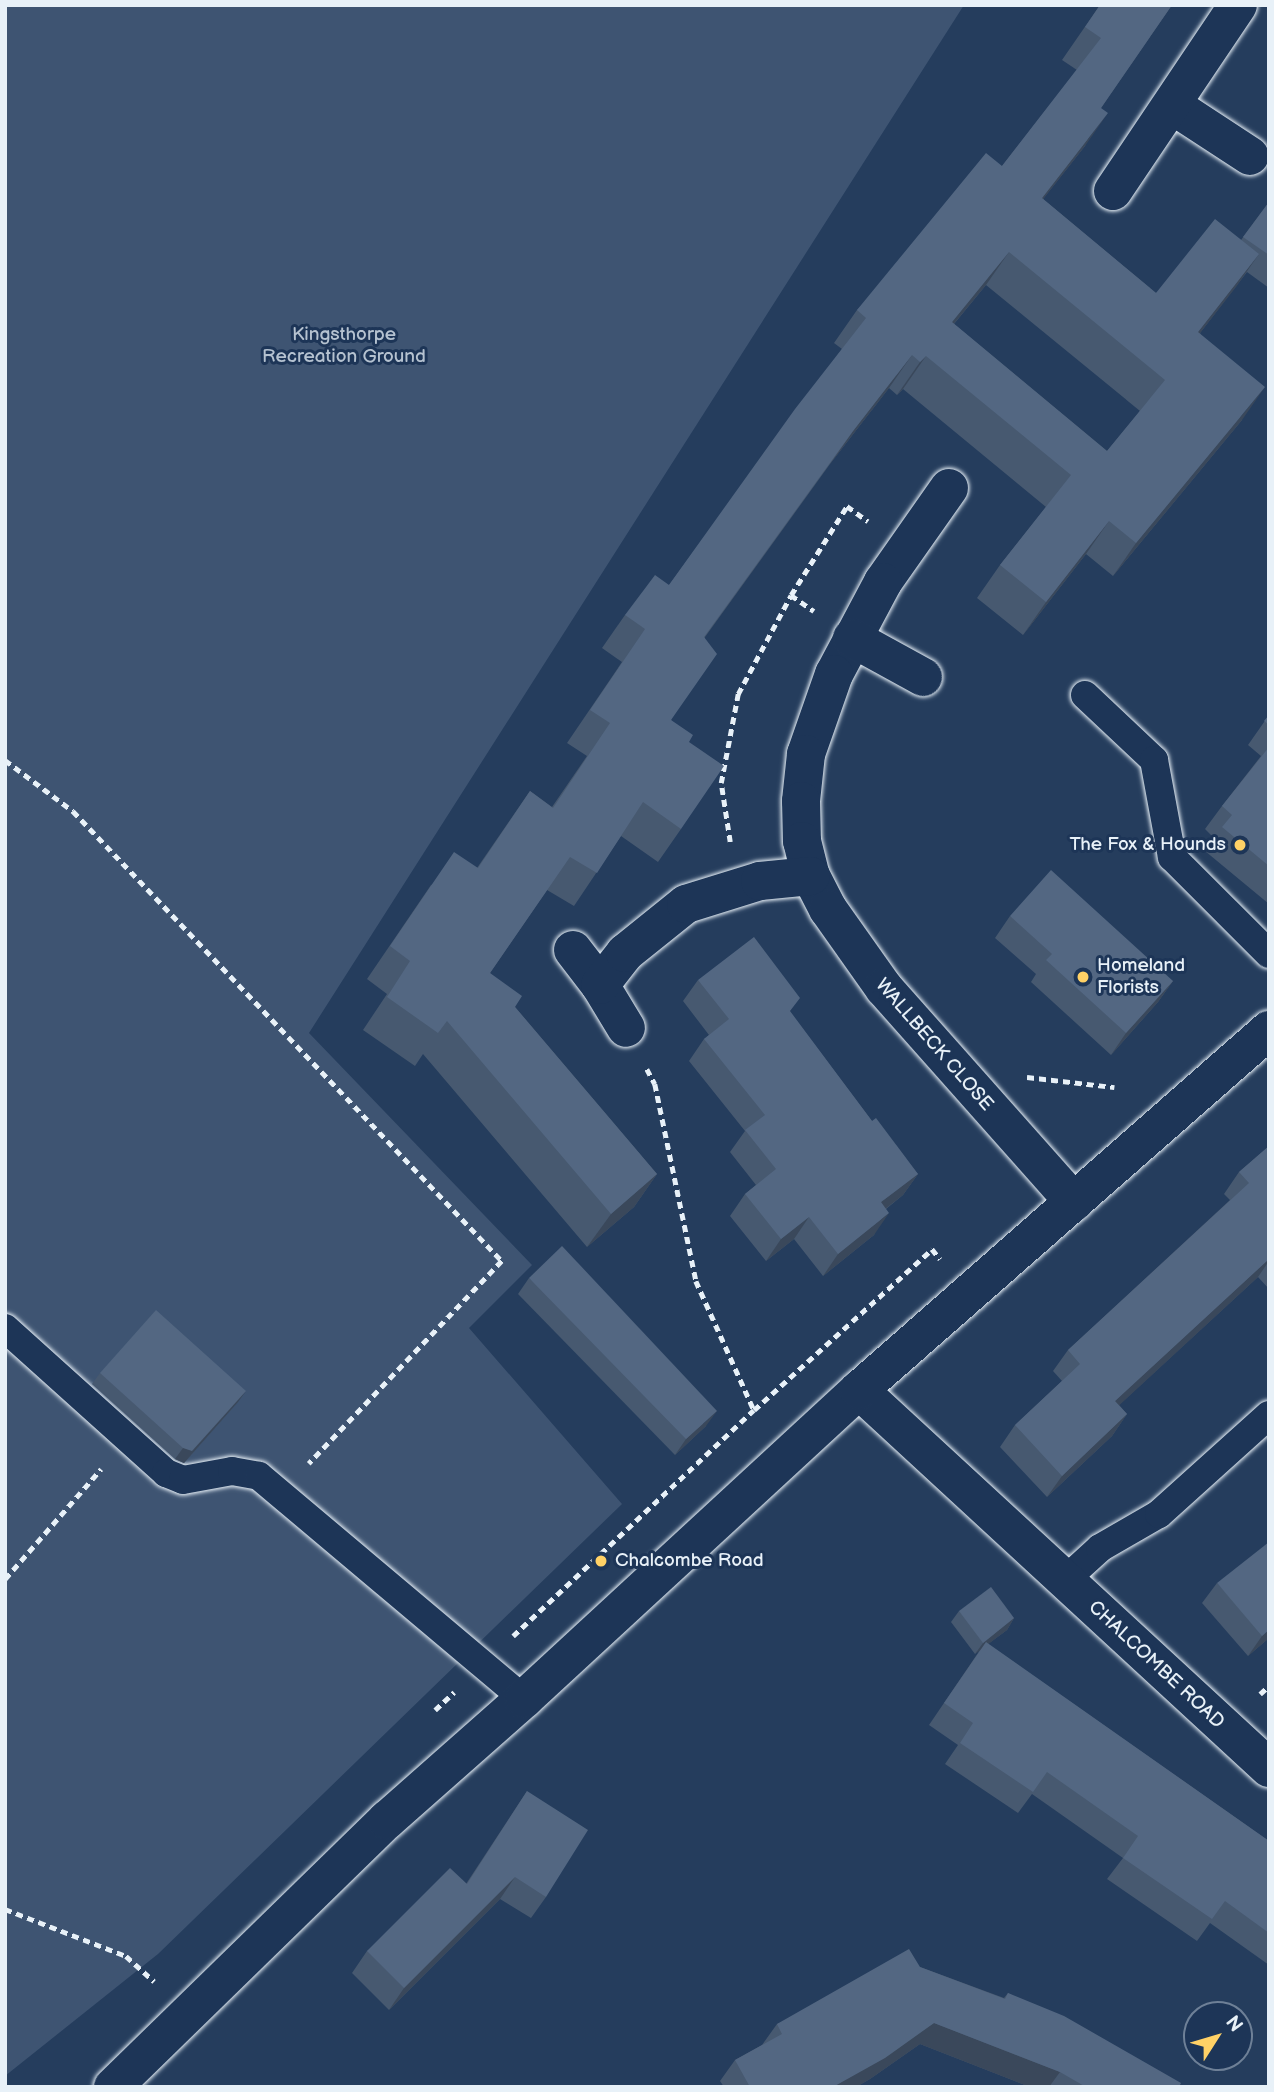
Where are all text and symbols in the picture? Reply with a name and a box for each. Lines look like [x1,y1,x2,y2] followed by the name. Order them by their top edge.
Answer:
[262,324,426,368] park label: Kingsthorpe Recreation Ground
[1069,834,1226,856] place label: The Fox & Hounds
[1232,837,1248,853] marker: The Fox & Hounds
[1097,955,1185,999] place label: Homeland Florists
[1075,969,1091,985] marker: Homeland Florists
[870,974,998,1116] street label: WALLBECK CLOSE
[615,1550,764,1572] place label: Chalcombe Road
[593,1553,609,1569] marker: Chalcombe Road
[1083,1596,1229,1734] street label: CHALCOMBE ROAD
[1183,2001,1253,2071] north arrow
[1220,2012,1247,2037] text: N

